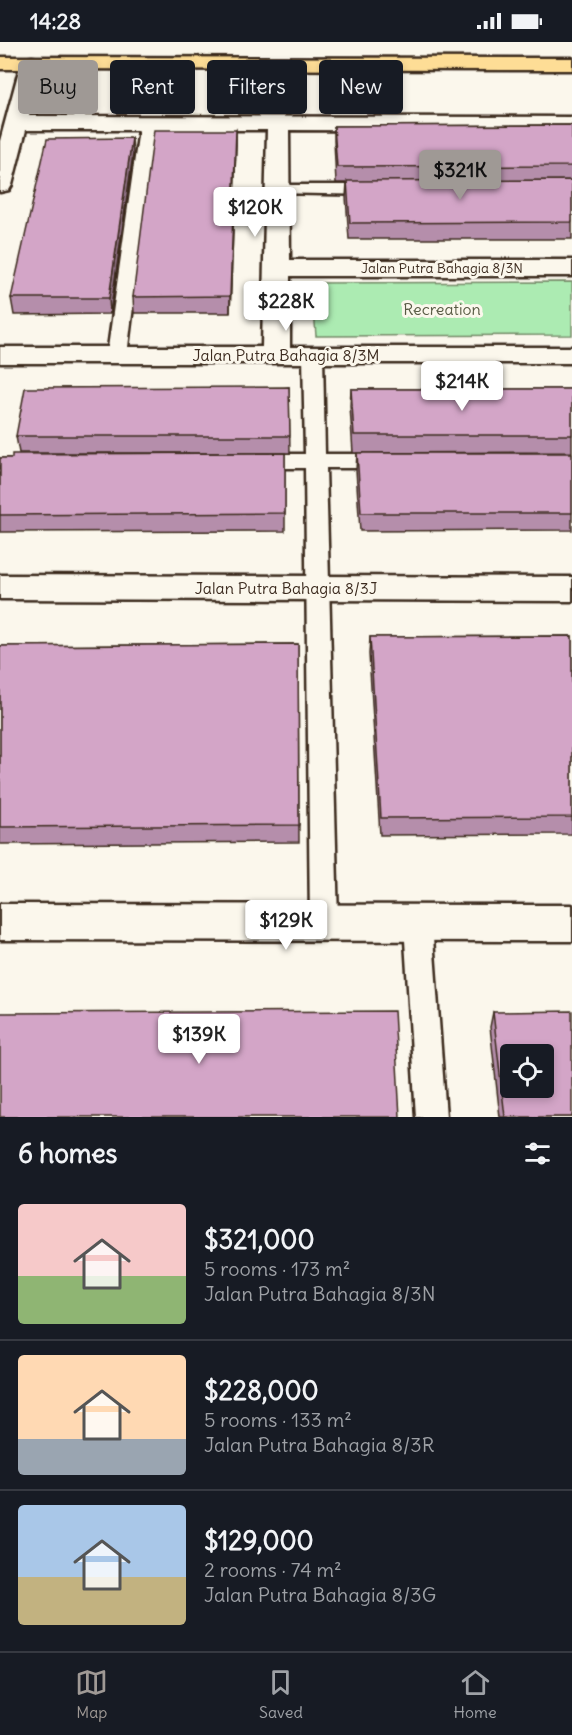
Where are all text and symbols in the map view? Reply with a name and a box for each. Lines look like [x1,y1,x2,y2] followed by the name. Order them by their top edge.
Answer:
[30,7,81,35] text: 14:28
[18,60,98,114] chip: Buy
[110,60,195,114] chip: Rent
[207,60,307,114] chip: Filters
[319,60,403,114] chip: New
[418,150,502,201] pin: $321K
[433,157,487,182] text: $321K
[213,187,297,238] pin: $120K
[227,194,283,219] text: $120K
[361,259,523,277] street label: Jalan Putra Bahagia 8/3N
[244,281,328,332] pin: $228K
[258,288,314,313] text: $228K
[403,299,481,319] park label: Recreation
[192,345,380,365] street label: Jalan Putra Bahagia 8/3M
[420,361,504,412] pin: $214K
[435,368,489,393] text: $214K
[195,578,377,598] street label: Jalan Putra Bahagia 8/3J
[244,900,328,951] pin: $129K
[259,907,313,932] text: $129K
[157,1014,241,1065] pin: $139K
[172,1021,226,1046] text: $139K
[500,1044,554,1098] map controls
[500,1044,554,1098] button: locate
[18,1137,117,1170] text: 6 homes
[521,1137,554,1170] icon: filters
[204,1223,315,1256] text: $321,000
[66,1228,138,1300] icon: home
[204,1256,350,1281] text: 5 rooms · 173 m²
[204,1281,436,1306] text: Jalan Putra Bahagia 8/3N
[204,1374,319,1407] text: $228,000
[66,1379,138,1451] icon: home
[204,1407,352,1432] text: 5 rooms · 133 m²
[204,1432,434,1457] text: Jalan Putra Bahagia 8/3R
[204,1524,314,1557] text: $129,000
[66,1529,138,1601] icon: home
[204,1557,341,1582] text: 2 rooms · 74 m²
[204,1582,436,1607] text: Jalan Putra Bahagia 8/3G
[75,1666,108,1722] tab: Map
[259,1666,303,1722] tab: Saved
[454,1666,497,1722] tab: Home

